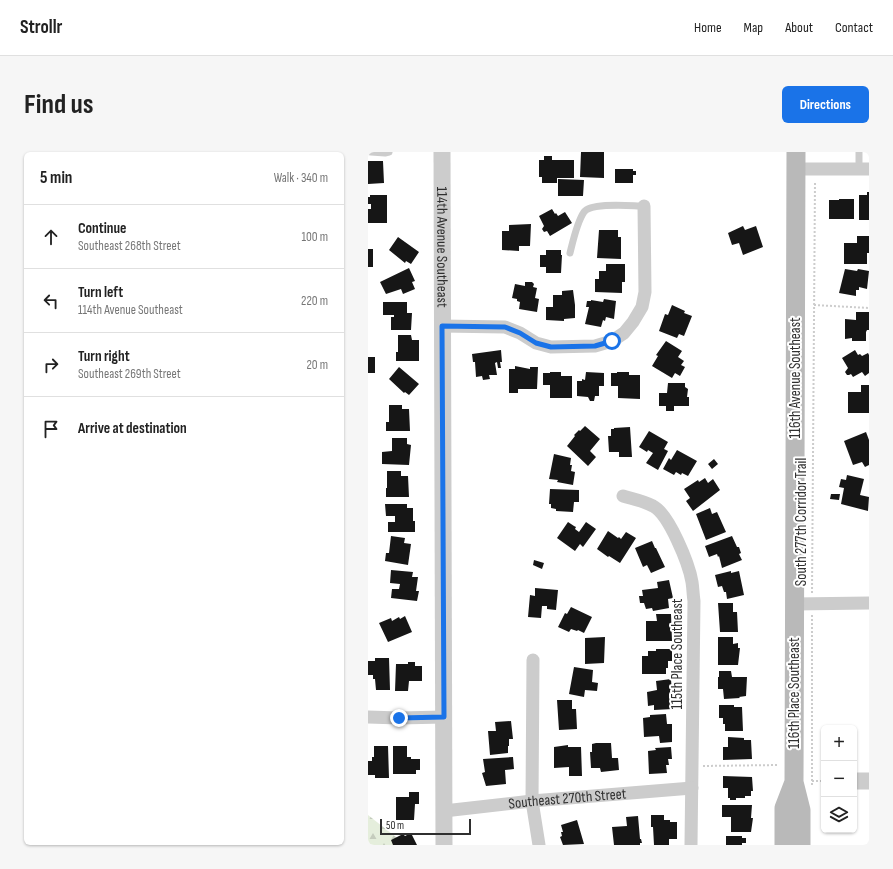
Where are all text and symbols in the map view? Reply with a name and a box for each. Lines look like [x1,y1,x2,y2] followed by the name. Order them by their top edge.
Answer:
[20,16,62,39] text: Strollr
[694,19,722,36] text: Home
[744,19,763,36] text: Map
[785,19,813,36] text: About
[835,19,873,36] text: Contact
[782,86,869,123] button: Directions
[24,88,93,121] text: Find us
[40,168,72,188] text: 5 min
[274,170,328,186] text: Walk · 340 m
[432,186,451,308] street label: 114th Avenue Southeast
[78,219,127,238] text: Continue
[40,226,62,248] icon: ahead
[301,229,328,245] text: 100 m
[78,238,181,254] text: Southeast 268th Street
[78,283,123,302] text: Turn left
[40,290,62,312] icon: left
[301,293,328,309] text: 220 m
[78,302,183,318] text: 114th Avenue Southeast
[786,317,805,439] street label: 116th Avenue Southeast
[603,332,621,350] route start
[78,347,130,366] text: Turn right
[40,354,62,376] icon: right
[306,357,328,373] text: 20 m
[78,366,181,382] text: Southeast 269th Street
[40,418,62,440] icon: arrive
[78,419,187,438] text: Arrive at destination
[792,458,811,586] street label: South 277th Corridor Trail
[668,598,687,709] street label: 115th Place Southeast
[785,637,804,749] street label: 116th Place Southeast
[390,709,408,727] route end
[821,725,857,833] map controls
[821,725,857,761] button: +
[821,761,857,797] button: −
[508,784,627,814] street label: Southeast 270th Street
[821,797,857,833] button: layers
[380,817,471,836] scale bar
[386,819,404,832] text: 50 m

